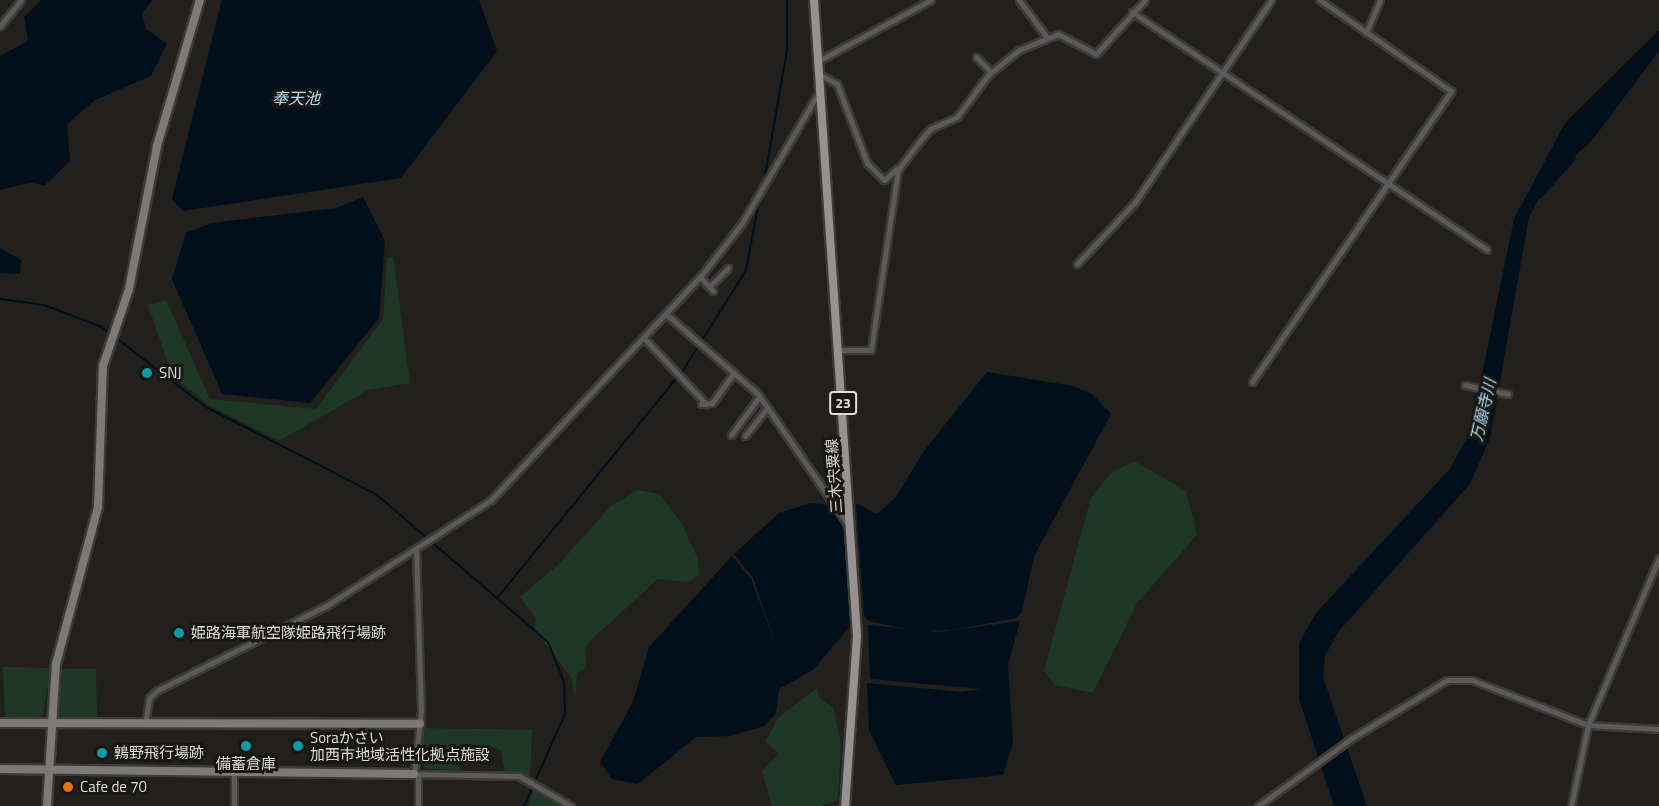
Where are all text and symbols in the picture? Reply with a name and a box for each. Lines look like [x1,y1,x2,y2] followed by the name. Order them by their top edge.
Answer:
[272,88,320,108] water label: 奉天池
[159,364,182,382] place label: SNJ
[140,366,154,380] marker: SNJ
[1466,377,1500,443] water label: 万願寺川
[828,392,858,414] road number: 23
[822,438,846,514] street label: 三木宍粟線
[191,624,386,642] place label: 姫路海軍航空隊姫路飛行場跡
[172,626,186,640] marker: 姫路海軍航空隊姫路飛行場跡
[310,728,490,763] place label: Soraかさい 加西市地域活性化拠点施設
[239,739,253,753] marker: 備蓄倉庫
[291,739,305,753] marker: Soraかさい 加西市地域活性化拠点施設
[114,744,204,762] place label: 鶉野飛行場跡
[95,746,109,760] marker: 鶉野飛行場跡
[216,755,276,773] place label: 備蓄倉庫
[80,778,147,796] place label: Cafe de 70
[61,780,75,794] marker: Cafe de 70

